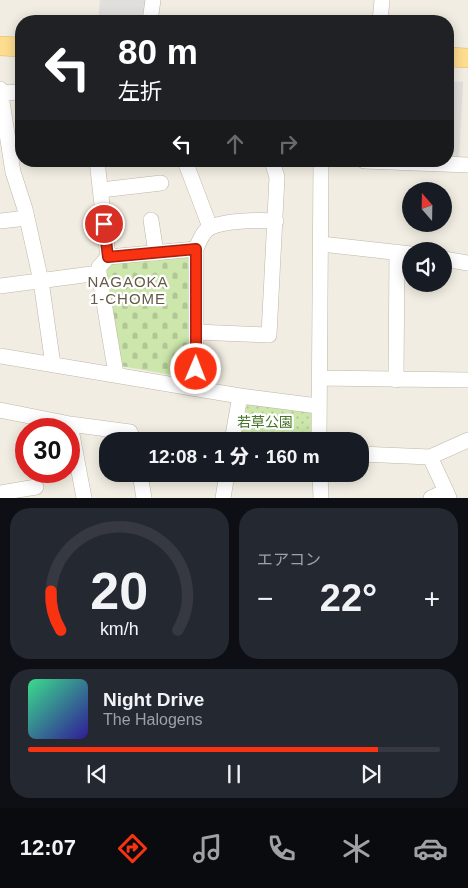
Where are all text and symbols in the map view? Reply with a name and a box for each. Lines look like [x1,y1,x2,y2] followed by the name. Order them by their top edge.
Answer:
[118,32,198,71] text: 80 m
[35,35,100,100] icon: left
[118,79,162,104] text: 左折
[168,130,196,158] icon: left
[221,130,249,158] icon: ahead
[274,130,302,158] icon: right
[402,182,452,232] north arrow
[402,182,452,292] map controls
[83,203,125,245] pin
[90,210,118,238] icon: arrive
[402,242,452,292] button: sound
[87,273,169,307] district label: NAGAOKA 1-CHOME
[169,342,221,394] position arrow
[237,414,293,430] park label: 若草公園
[15,418,80,483] speed limit sign: 30
[148,446,320,467] text: 12:08 · 1 分 · 160 m
[257,551,321,568] text: エアコン
[91,562,148,620] text: 20
[320,577,377,619] text: 22°
[257,583,273,614] text: −
[424,583,440,614] text: +
[100,619,139,639] text: km/h
[103,689,204,710] text: Night Drive
[103,711,203,728] text: The Halogens
[83,760,111,788] icon: previous
[220,760,248,788] icon: pause
[357,760,385,788] icon: next
[115,831,150,866] icon: directions
[190,831,225,866] icon: music
[264,831,299,866] icon: phone
[339,831,374,866] icon: climate
[413,831,448,866] icon: car
[20,835,76,860] text: 12:07

